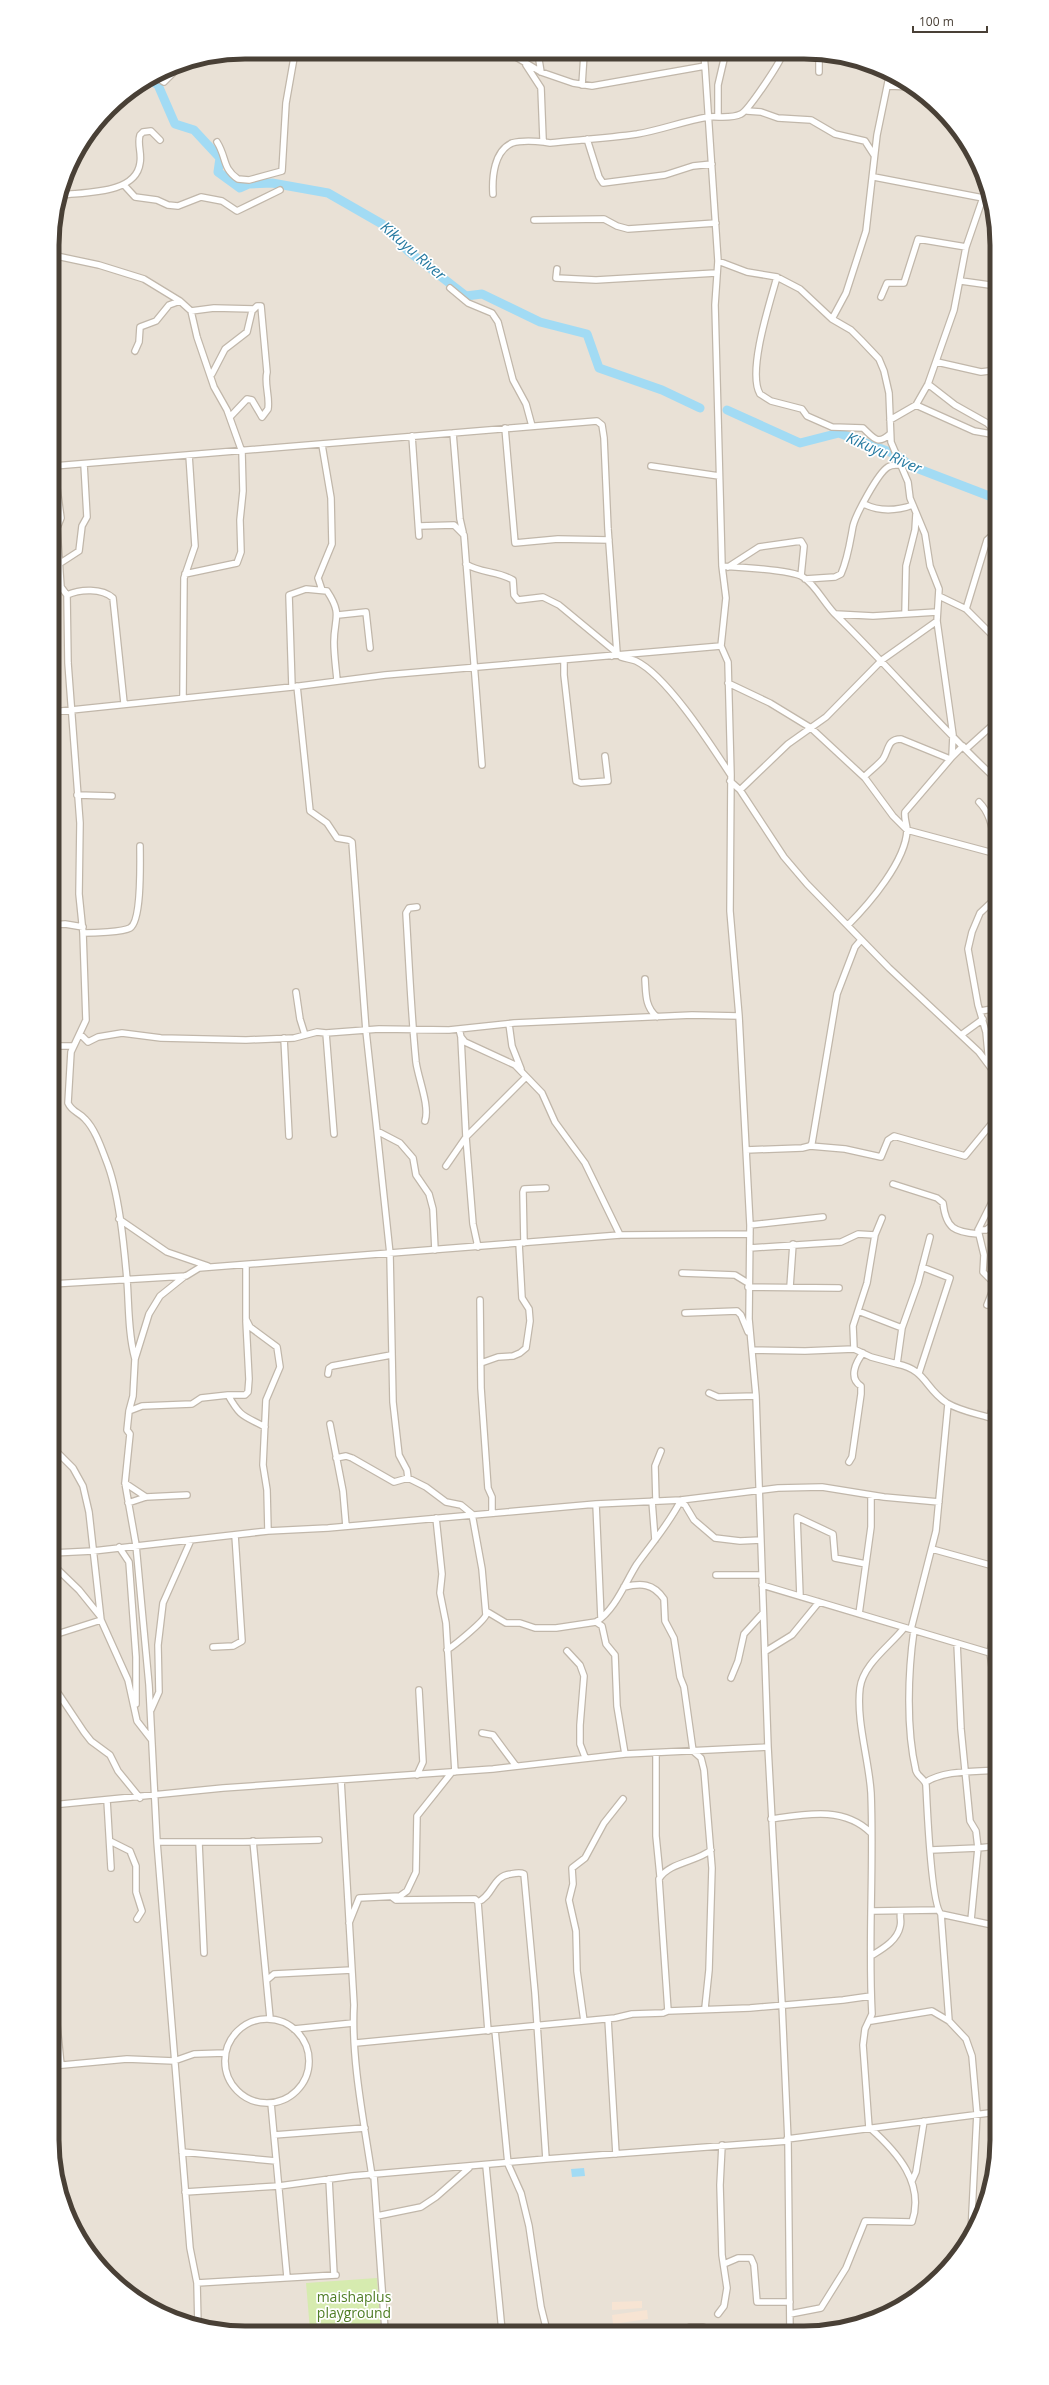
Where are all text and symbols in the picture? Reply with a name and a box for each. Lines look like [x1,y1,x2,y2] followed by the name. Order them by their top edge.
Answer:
[913,8,987,34] scale bar
[919,13,954,30] text: 100 m
[377,216,451,285] water label: Kikuyu River
[844,427,926,478] water label: Kikuyu River
[317,2287,392,2322] park label: maishaplus playground

